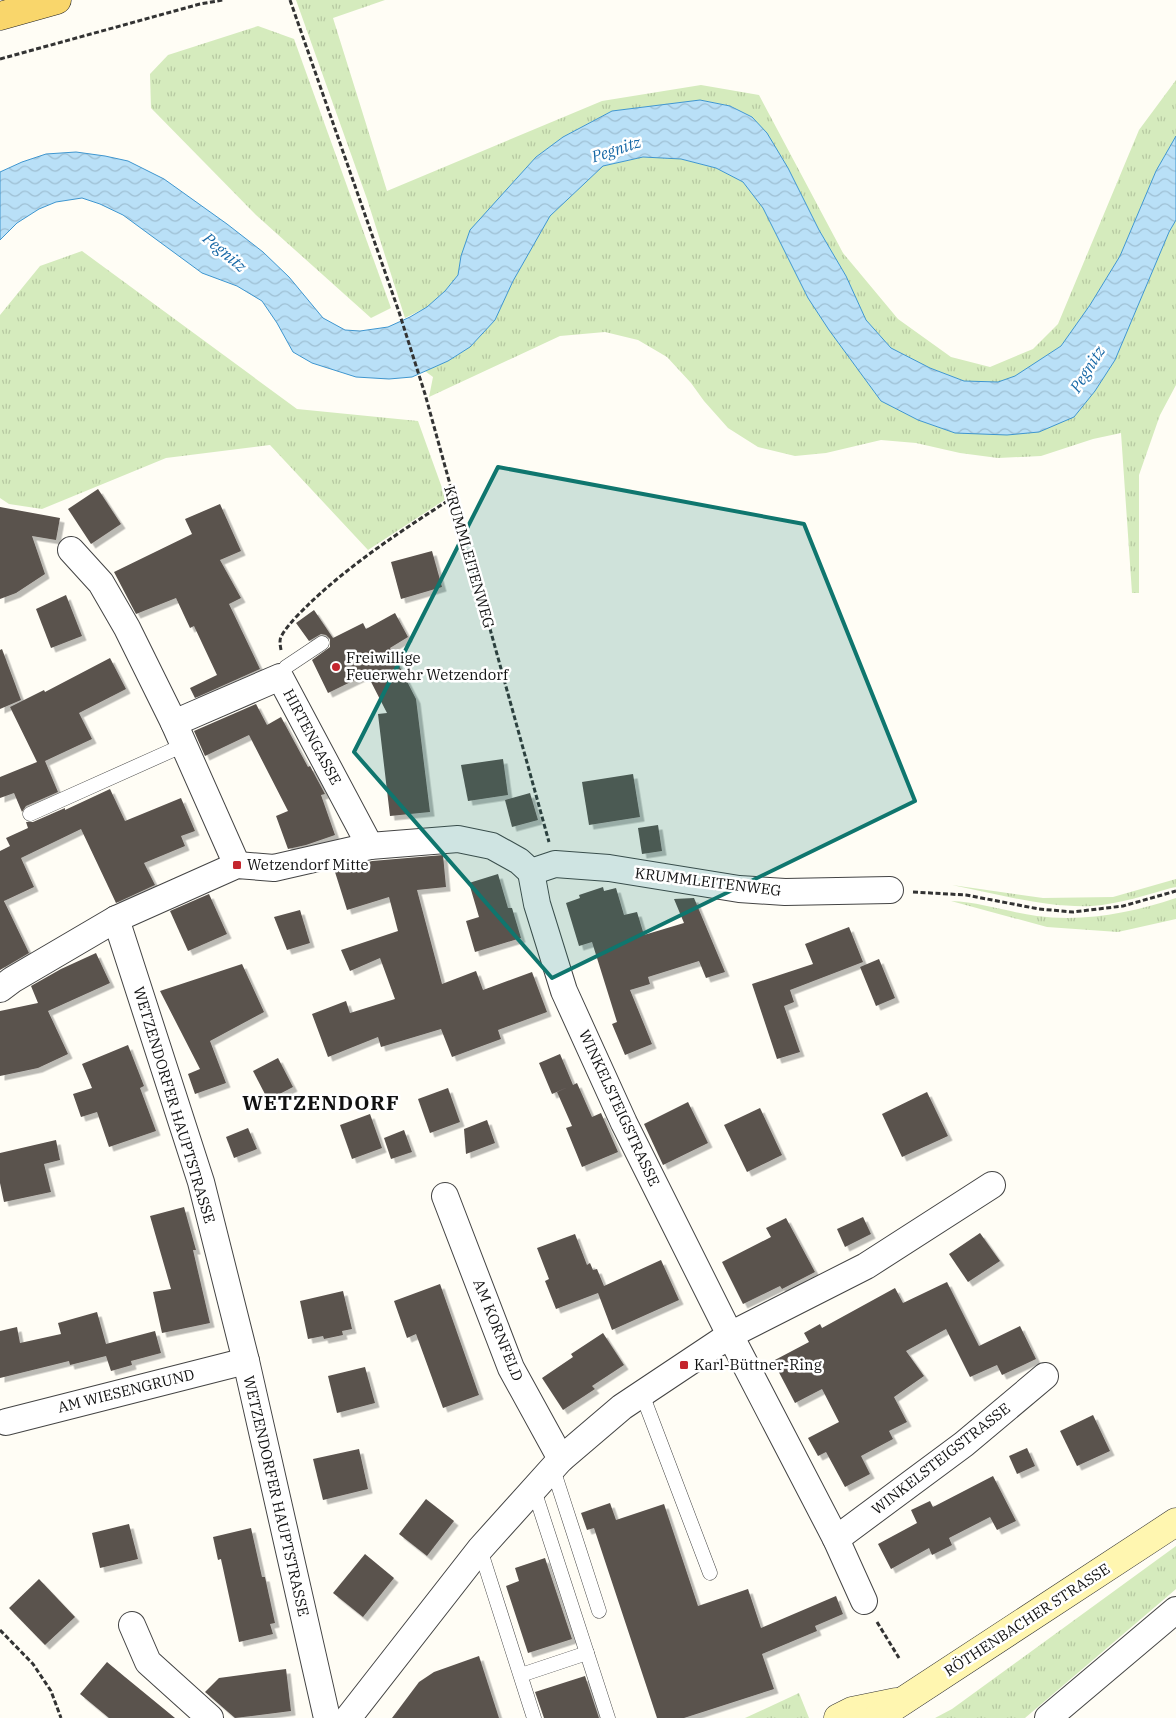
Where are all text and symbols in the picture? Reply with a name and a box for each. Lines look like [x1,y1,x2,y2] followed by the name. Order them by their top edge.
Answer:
[588,131,644,167] water label: Pegnitz
[198,227,251,276] water label: Pegnitz
[1065,342,1109,397] water label: Pegnitz
[440,483,499,631] street label: KRUMMLEITENWEG
[346,648,509,684] place label: Freiwillige Feuerwehr Wetzendorf
[330,661,342,673] marker: Freiwillige Feuerwehr Wetzendorf
[279,686,346,788] street label: HIRTENGASSE
[247,855,369,874] place label: Wetzendorf Mitte
[231,859,243,871] marker: Wetzendorf Mitte
[634,863,783,900] street label: KRUMMLEITENWEG
[129,984,220,1226] street label: WETZENDORFER HAUPTSTRASSE
[575,1026,664,1189] street label: WINKELSTEIGSTRASSE
[242,1089,400,1116] district label: WETZENDORF
[469,1276,528,1383] street label: AM KORNFELD
[694,1355,822,1374] place label: Karl-Büttner-Ring
[678,1359,690,1371] marker: Karl-Büttner-Ring
[56,1364,196,1417] street label: AM WIESENGRUND
[239,1374,314,1618] street label: WETZENDORFER HAUPTSTRASSE
[868,1399,1014,1519] street label: WINKELSTEIGSTRASSE
[940,1559,1113,1680] street label: RÖTHENBACHER STRASSE

